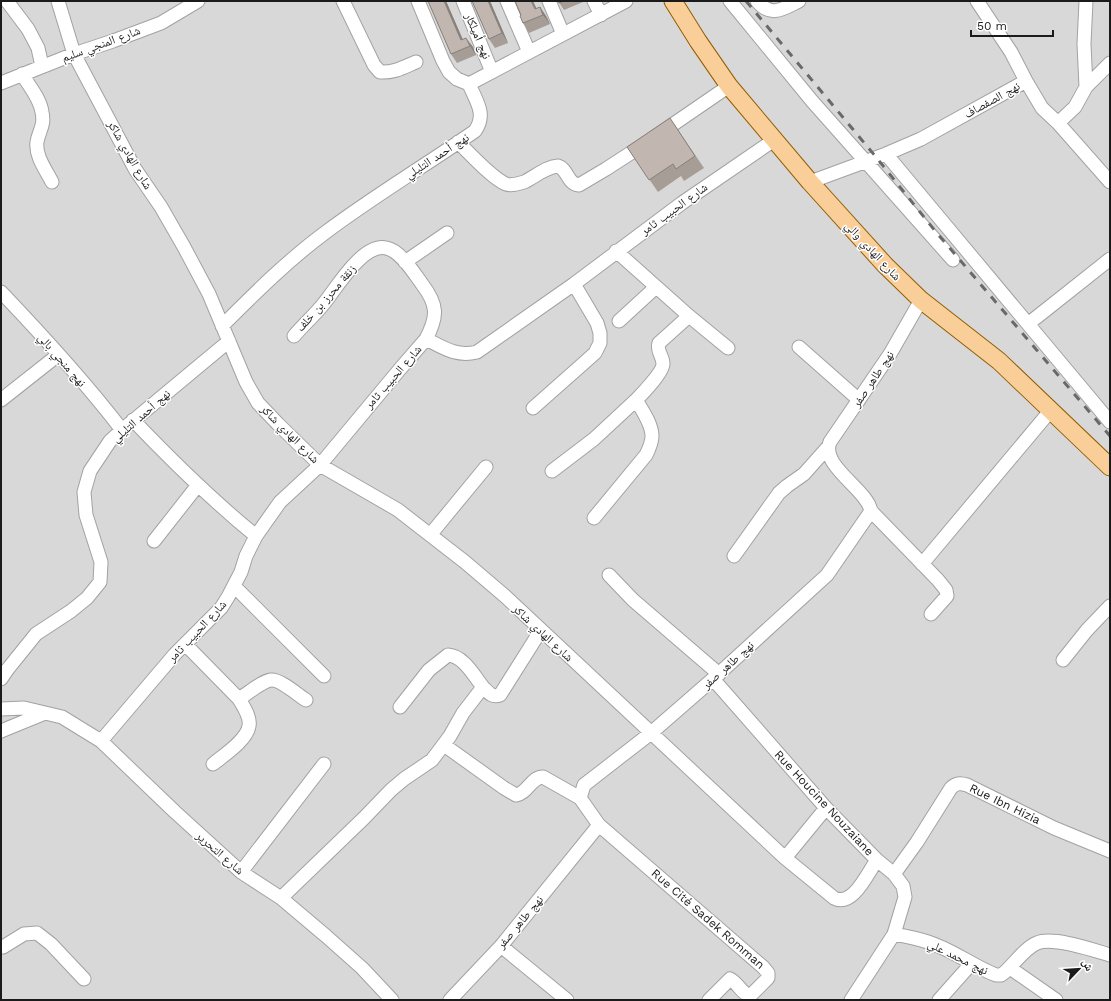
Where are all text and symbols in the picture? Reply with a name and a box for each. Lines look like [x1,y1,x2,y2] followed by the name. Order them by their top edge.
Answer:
[461,10,494,61] street label: نهج أميلكار
[971,12,1053,38] scale bar
[977,19,1007,33] text: 50 m
[60,23,143,68] street label: شارع المنجي سليم
[962,79,1022,121] street label: نهج الصفصاف
[102,117,155,194] street label: شارع الهادي شاكر
[402,130,473,184] street label: نهج أحمد التليلي
[637,180,711,239] street label: شارع الحبيب ثامر
[840,219,904,286] street label: شارع الهادي والي
[293,261,359,335] street label: زنقة محرز بن خلف
[33,330,89,392] street label: نهج منجي بالي
[361,342,425,413] street label: شارع الحبيب ثامر
[848,348,897,411] street label: نهج طاهر صفر
[109,387,175,448] street label: نهج أحمد التليلي
[255,401,322,468] street label: شارع الهادي شاكر
[164,597,230,666] street label: شارع الحبيب ثامر
[507,601,576,667] street label: شارع الهادي شاكر
[698,638,757,693] street label: نهج طاهر صفر
[772,747,876,859] street label: Rue Houcine Nouzaiane
[967,781,1043,827] street label: Rue Ibn Hizia
[192,828,247,878] street label: شارع التحرير
[649,866,767,972] street label: Rue Cité Sadek Romman
[493,893,546,952] street label: نهج طاهر صفر
[924,936,990,980] street label: نهج محمد علي
[1059,949,1099,989] north arrow
[1078,957,1096,974] text: ش

